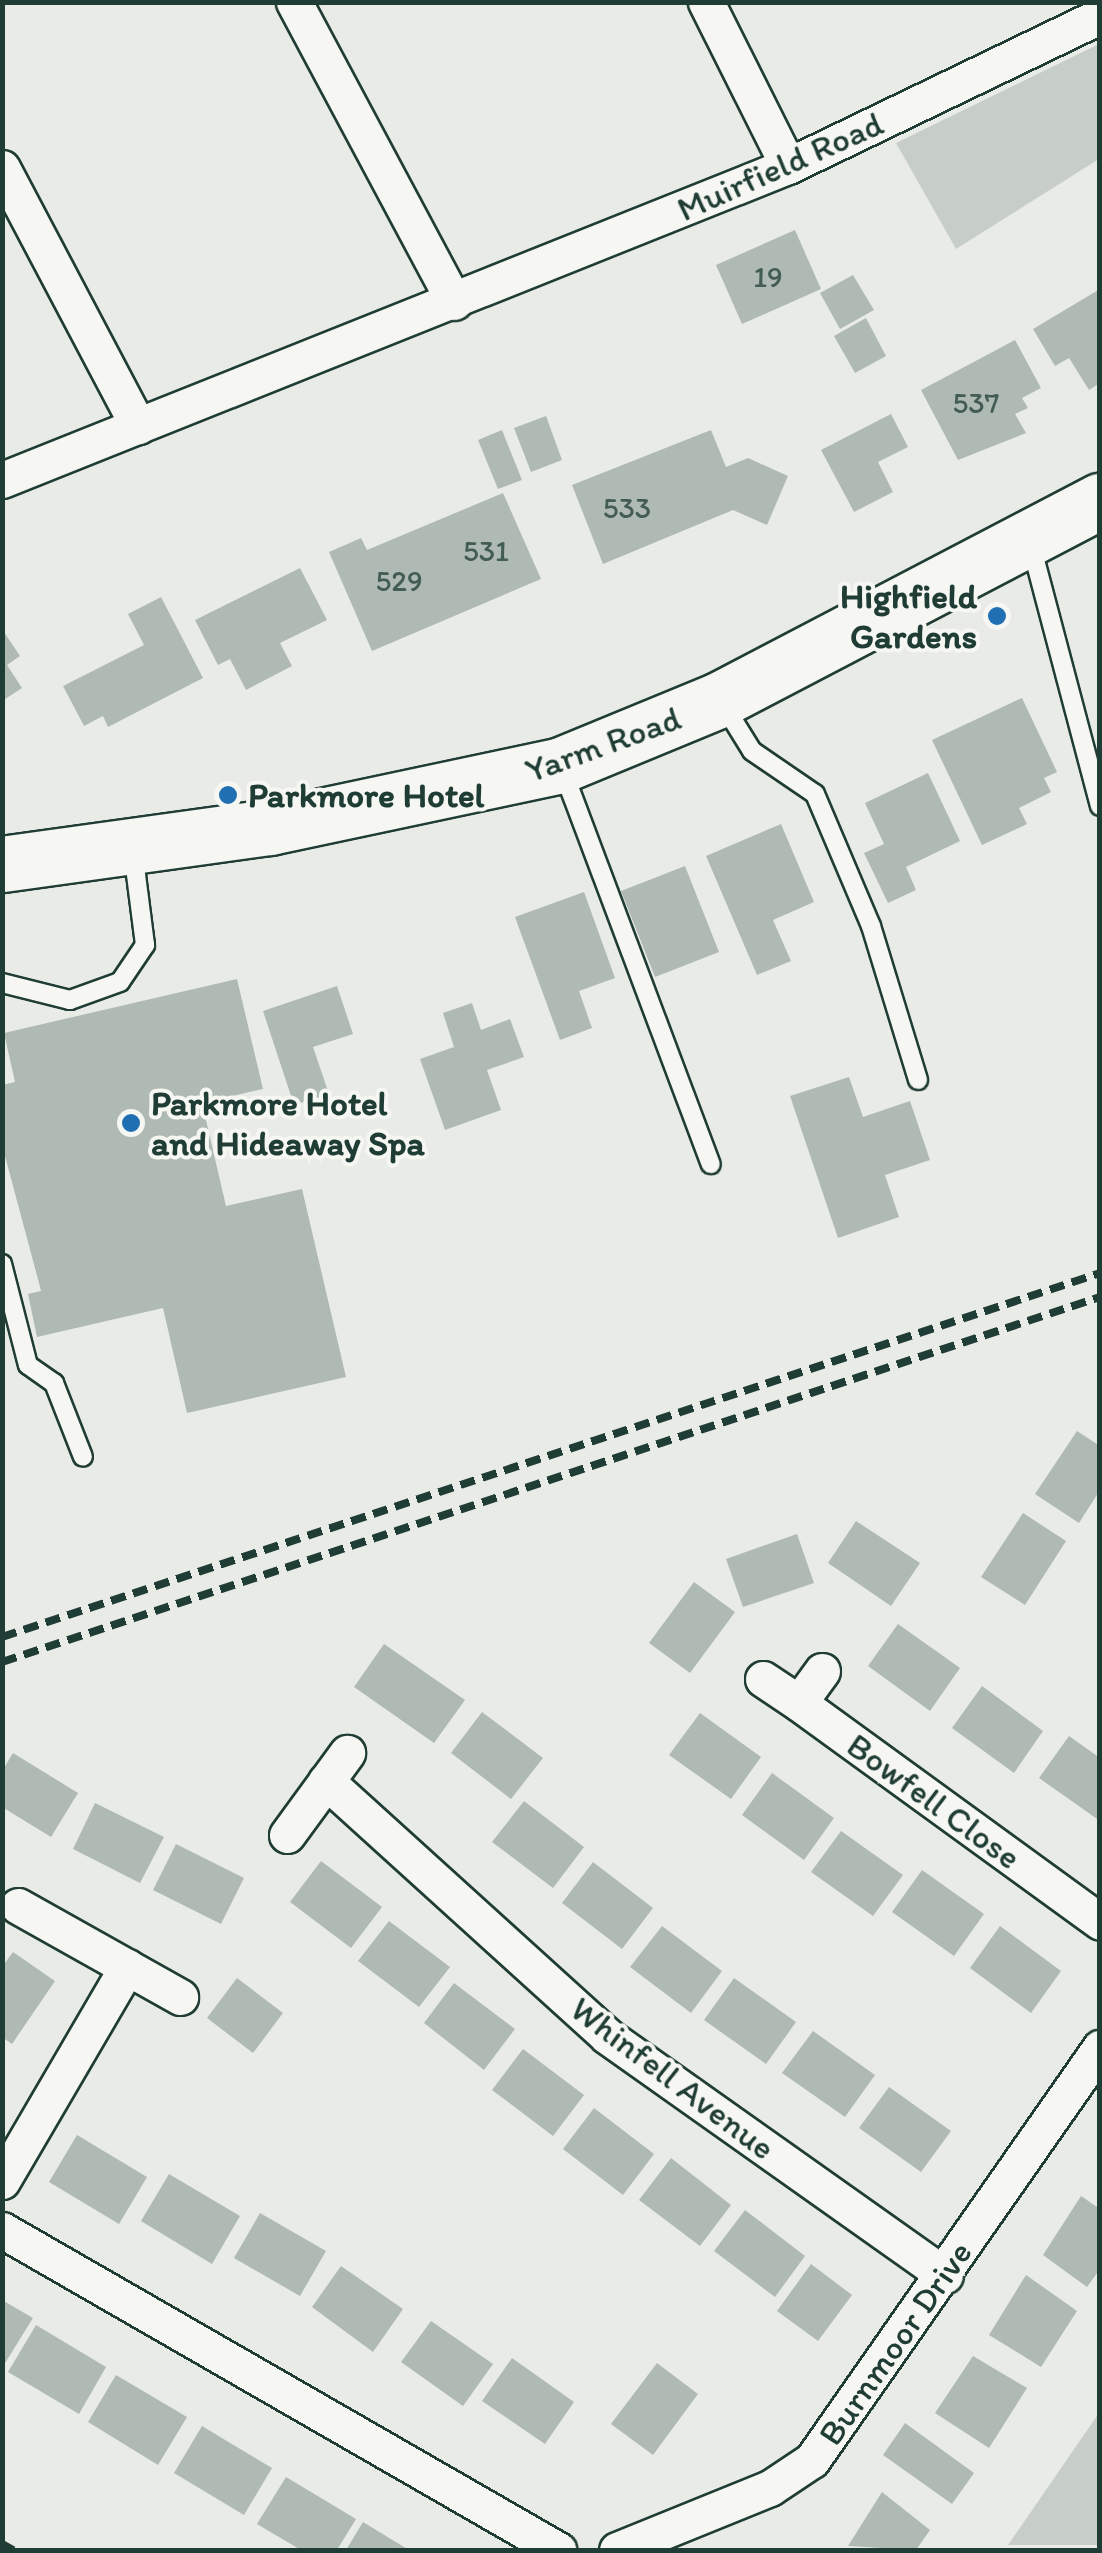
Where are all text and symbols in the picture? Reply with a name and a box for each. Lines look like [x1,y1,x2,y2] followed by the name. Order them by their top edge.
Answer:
[671,102,889,230] street label: Muirfield Road
[753,259,783,295] house number: 19
[953,385,999,421] house number: 537
[603,490,651,526] house number: 533
[463,533,509,569] house number: 531
[375,563,423,599] house number: 529
[840,575,977,657] place label: Highfield Gardens
[986,605,1008,627] marker: Highfield Gardens
[520,697,686,791] street label: Yarm Road
[248,774,484,816] place label: Parkmore Hotel
[217,784,239,806] marker: Parkmore Hotel
[151,1082,426,1164] place label: Parkmore Hotel and Hideaway Spa
[120,1112,142,1134] marker: Parkmore Hotel and Hideaway Spa
[839,1724,1029,1878] street label: Bowfell Close
[563,1988,783,2168] street label: Whinfell Avenue
[809,2233,981,2453] street label: Burnmoor Drive

